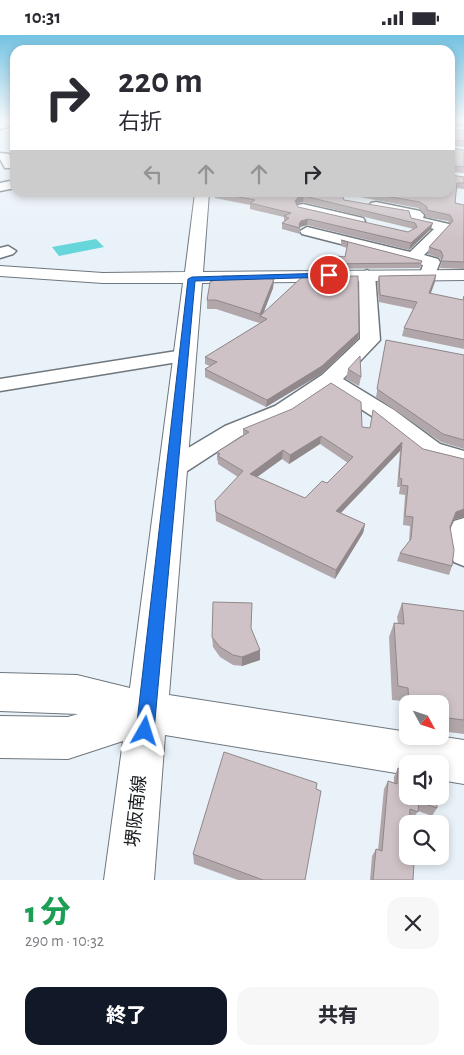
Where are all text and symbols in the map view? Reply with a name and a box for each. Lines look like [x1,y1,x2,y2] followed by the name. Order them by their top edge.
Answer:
[25,8,61,27] text: 10:31
[118,64,203,99] text: 220 m
[35,65,100,130] icon: right
[118,111,162,133] text: 右折
[139,160,167,188] icon: left
[192,160,220,188] icon: ahead
[245,160,273,188] icon: ahead
[298,160,326,188] icon: right
[308,254,350,296] pin
[315,261,343,289] icon: arrive
[399,695,449,745] north arrow
[399,695,449,865] map controls
[118,704,170,756] position arrow
[399,755,449,805] button: sound
[122,774,150,848] street label: 堺阪南線
[399,815,449,865] button: search
[387,897,439,949] button: close
[25,898,70,928] text: 1 分
[25,933,104,949] text: 290 m · 10:32
[25,987,227,1045] button: 終了
[237,987,439,1045] button: 共有

